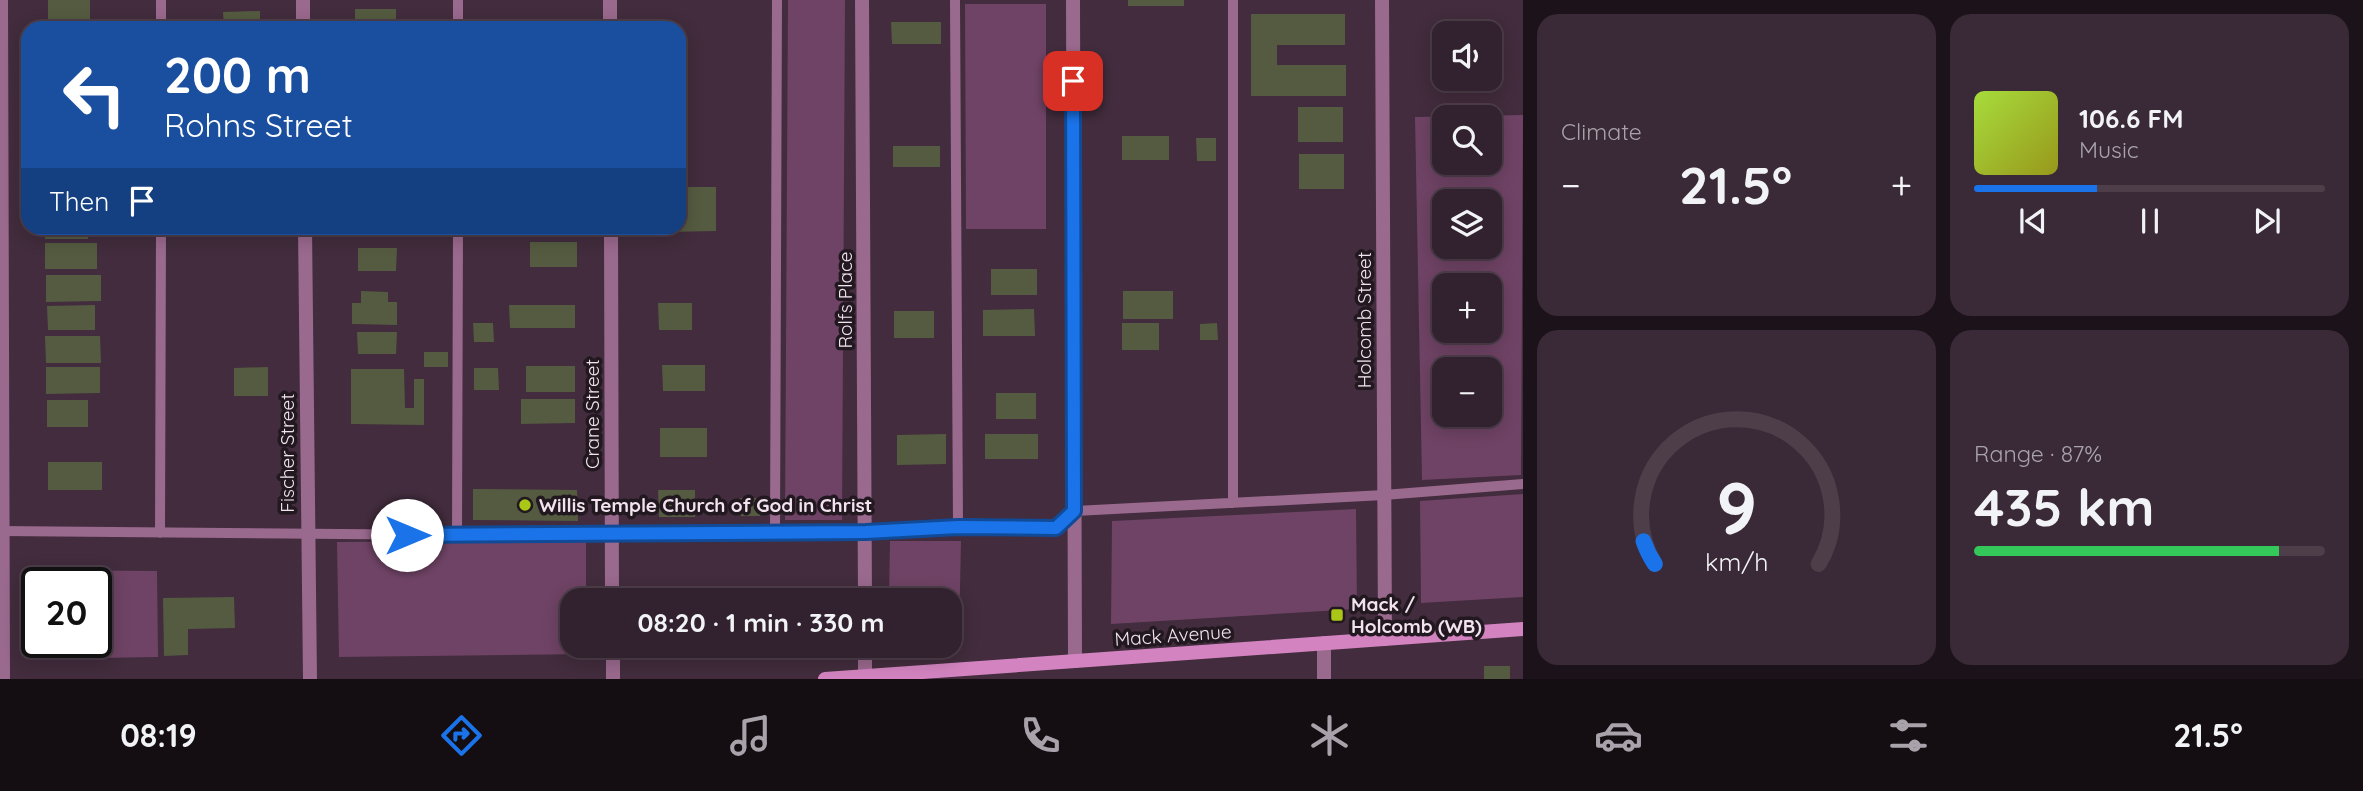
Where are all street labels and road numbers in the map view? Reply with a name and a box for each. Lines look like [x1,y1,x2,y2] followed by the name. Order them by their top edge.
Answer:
[833,251,857,349] street label: Rolfs Place
[1352,252,1376,388] street label: Holcomb Street
[580,359,604,469] street label: Crane Street
[275,393,299,513] street label: Fischer Street
[1114,619,1232,651] street label: Mack Avenue

